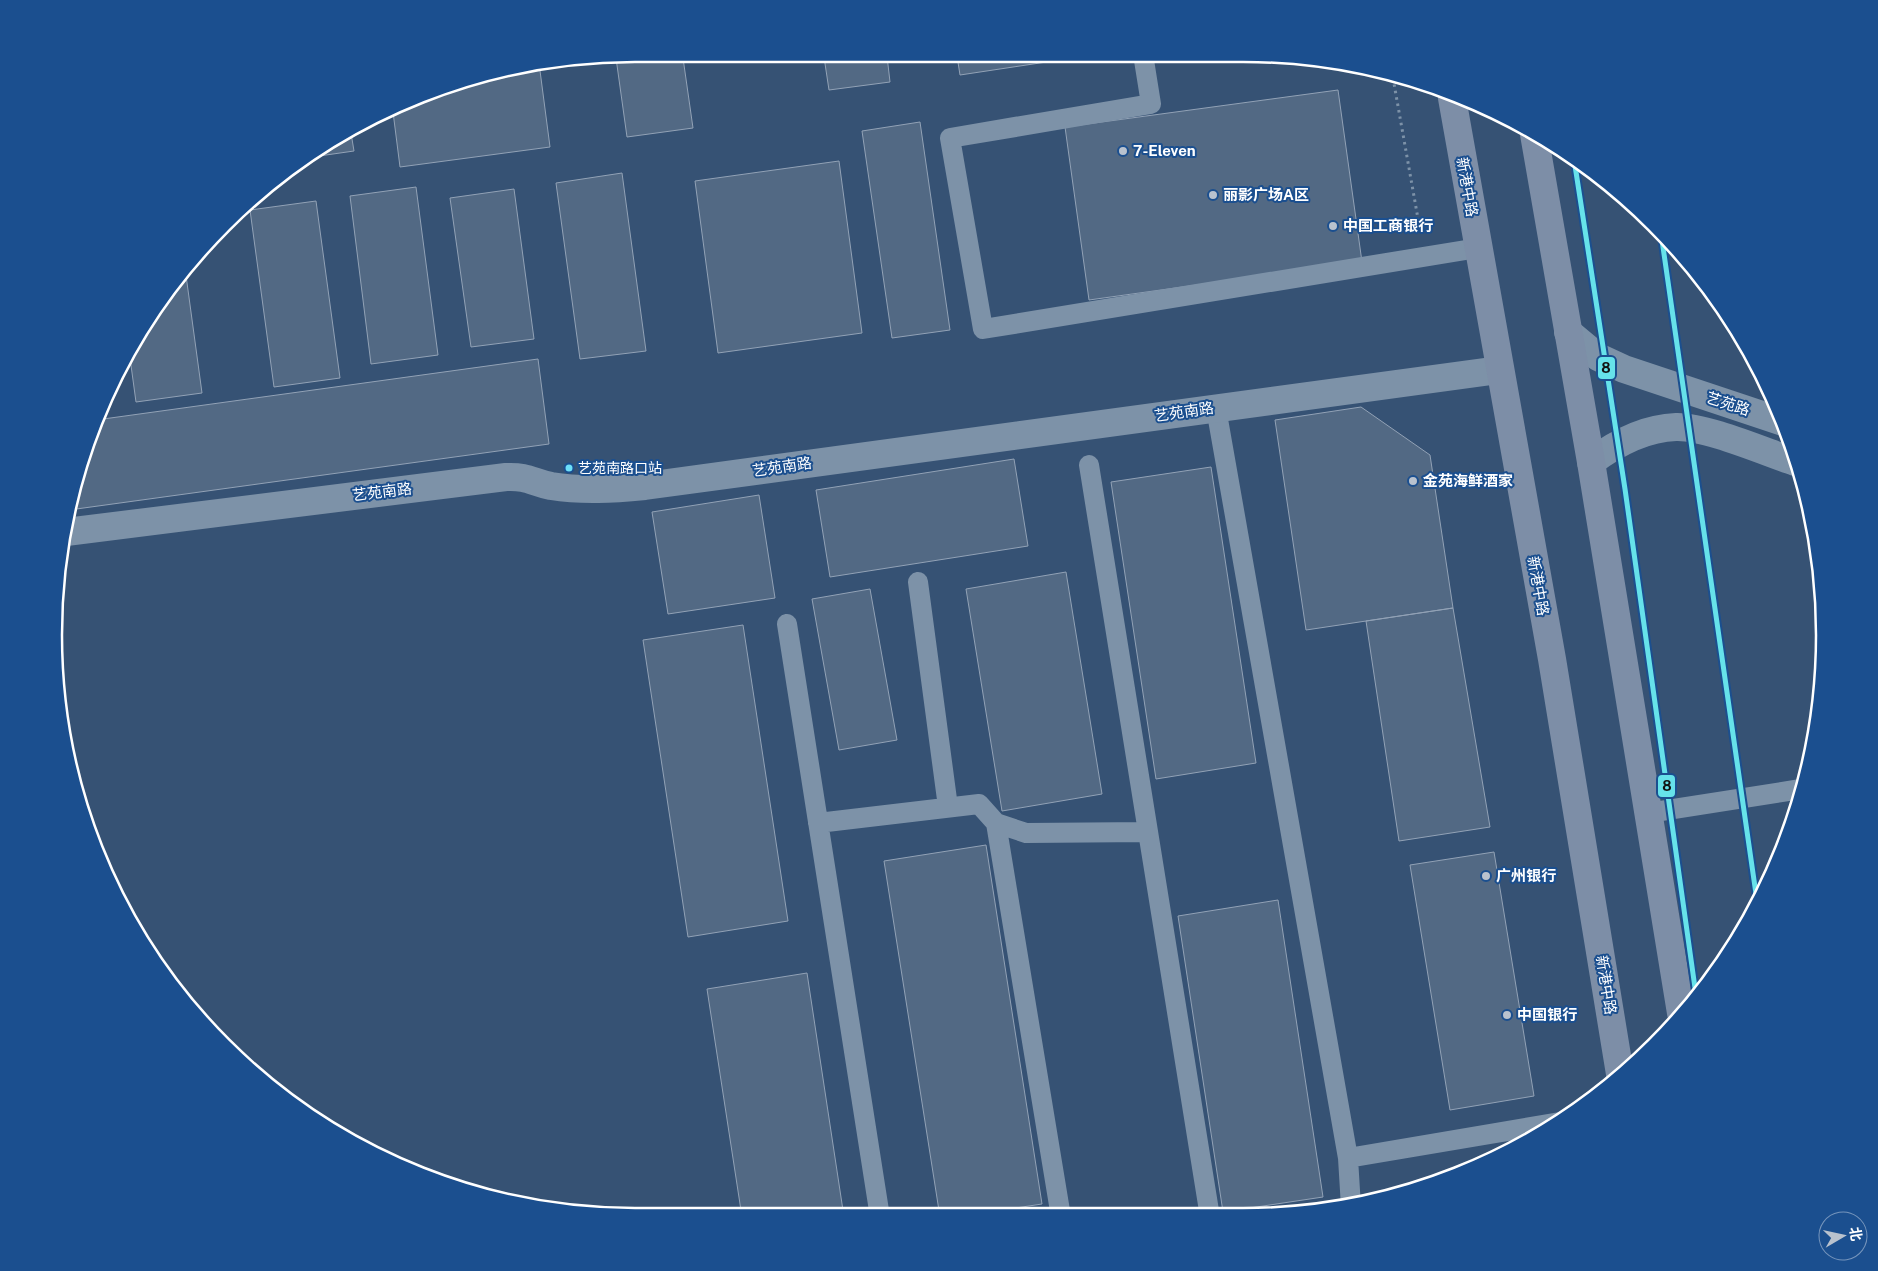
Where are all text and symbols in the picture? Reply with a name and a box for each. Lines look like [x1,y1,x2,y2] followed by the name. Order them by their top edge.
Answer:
[1133,142,1196,159] place label: 7-Eleven
[1117,145,1129,157] marker: 7-Eleven
[1454,156,1481,218] street label: 新港中路
[1223,186,1309,203] place label: 丽影广场A区
[1207,189,1219,201] marker: 丽影广场A区
[1343,217,1433,234] place label: 中国工商银行
[1327,220,1339,232] marker: 中国工商银行
[1597,356,1616,380] line badge: 8
[1601,360,1611,376] text: 8
[1704,388,1752,419] street label: 艺苑路
[1153,399,1215,424] street label: 艺苑南路
[751,454,813,479] street label: 艺苑南路
[578,460,662,476] place label: 艺苑南路口站
[564,463,574,473] marker: 艺苑南路口站
[1423,472,1513,489] place label: 金苑海鲜酒家
[1407,475,1419,487] marker: 金苑海鲜酒家
[351,479,413,504] street label: 艺苑南路
[1525,555,1552,617] street label: 新港中路
[1657,774,1676,798] line badge: 8
[1662,778,1672,794] text: 8
[1496,867,1556,884] place label: 广州银行
[1480,870,1492,882] marker: 广州银行
[1593,954,1620,1016] street label: 新港中路
[1517,1006,1577,1023] place label: 中国银行
[1501,1009,1513,1021] marker: 中国银行
[1818,1211,1868,1261] north arrow
[1847,1226,1865,1242] text: 北

